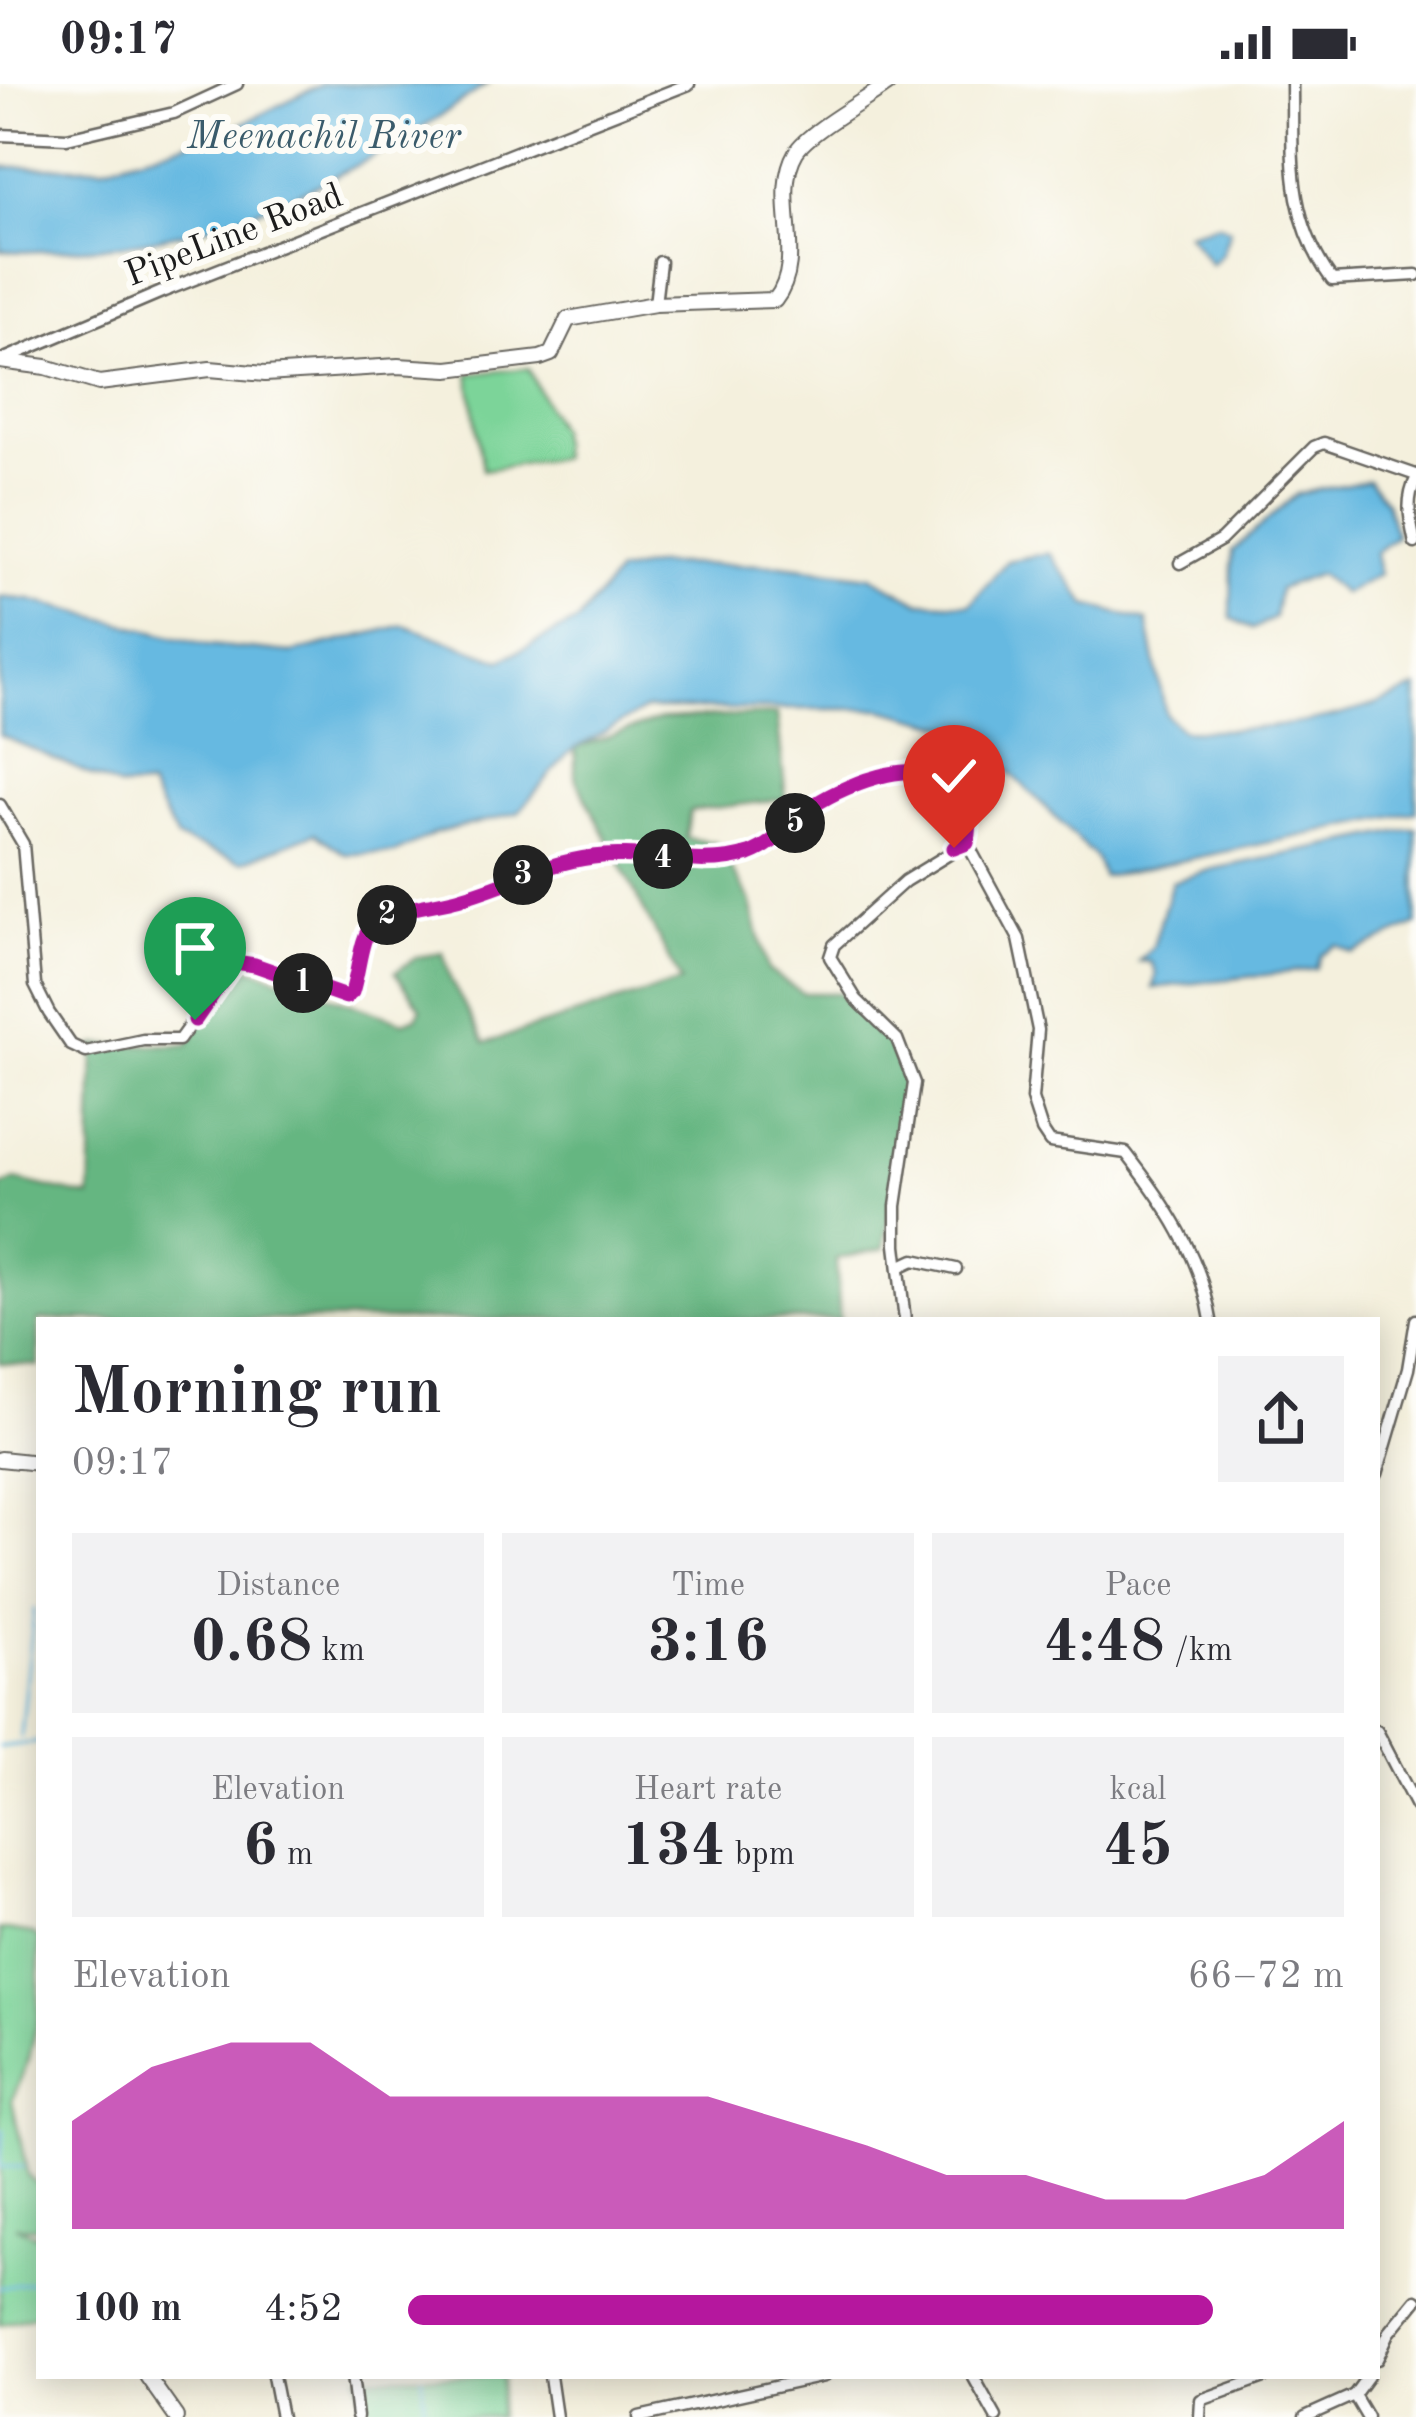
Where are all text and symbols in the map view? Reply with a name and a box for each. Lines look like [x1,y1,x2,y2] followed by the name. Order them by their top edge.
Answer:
[60,19,177,64] text: 09:17
[186,118,462,157] water label: Meenachil River
[121,179,348,295] street label: PipeLine Road
[903,725,1005,848] pin
[921,743,987,809] icon: check
[765,793,825,853] pin: 5
[785,806,805,839] text: 5
[633,829,693,889] pin: 4
[653,842,673,875] text: 4
[493,845,553,905] pin: 3
[513,858,533,891] text: 3
[357,885,417,945] pin: 2
[144,897,246,1020] pin
[377,898,397,931] text: 2
[162,915,228,981] icon: arrive
[273,953,333,1013] pin: 1
[293,966,313,999] text: 1
[1218,1356,1344,1482] button: share
[72,1362,442,1428] text: Morning run
[72,1444,173,1483] text: 09:17
[216,1570,340,1603] text: Distance
[671,1570,745,1603] text: Time
[1105,1570,1171,1603] text: Pace
[191,1614,312,1674] text: 0.68
[647,1614,769,1674] text: 3:16
[1044,1614,1165,1674] text: 4:48
[312,1635,365,1668] text: km
[1165,1635,1232,1668] text: /km
[211,1774,345,1807] text: Elevation
[634,1774,782,1807] text: Heart rate
[1110,1774,1166,1807] text: kcal
[243,1818,278,1878] text: 6
[621,1818,725,1878] text: 134
[1103,1818,1173,1878] text: 45
[278,1839,313,1872] text: m
[725,1839,795,1872] text: bpm
[72,1957,231,1996] text: Elevation
[1187,1957,1344,1996] text: 66–72 m
[72,2290,182,2329] text: 100 m
[264,2290,343,2329] text: 4:52

